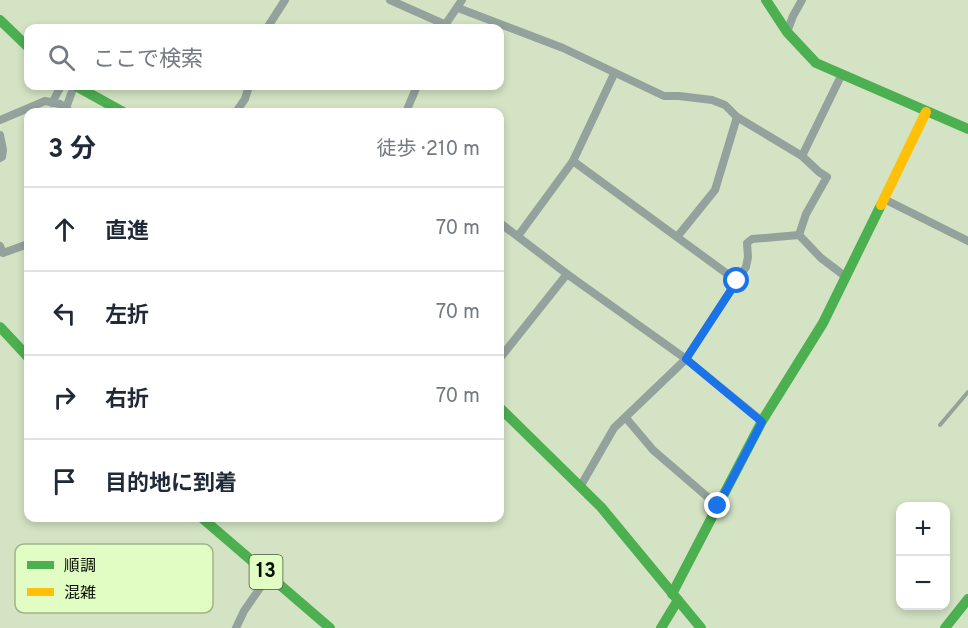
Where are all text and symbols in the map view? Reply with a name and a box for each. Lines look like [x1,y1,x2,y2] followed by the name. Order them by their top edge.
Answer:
[24,24,504,90] search box
[45,41,78,74] icon: search
[93,47,203,74] text: ここで検索
[48,134,96,167] text: 3 分
[376,137,480,163] text: 徒歩 · 210 m
[48,213,81,246] icon: ahead
[436,216,480,242] text: 70 m
[105,219,149,246] text: 直進
[723,267,749,293] route start
[48,297,81,330] icon: left
[436,300,480,326] text: 70 m
[105,303,149,330] text: 左折
[48,381,81,414] icon: right
[436,384,480,410] text: 70 m
[105,387,149,414] text: 右折
[48,465,81,498] icon: arrive
[105,471,237,498] text: 目的地に到着
[704,492,730,518] route end
[896,502,950,610] map controls
[896,502,950,556] button: +
[15,544,213,613] legend
[250,555,282,589] road number: 13
[896,556,950,610] button: −
[64,557,96,577] text: 順調
[64,584,96,604] text: 混雑

